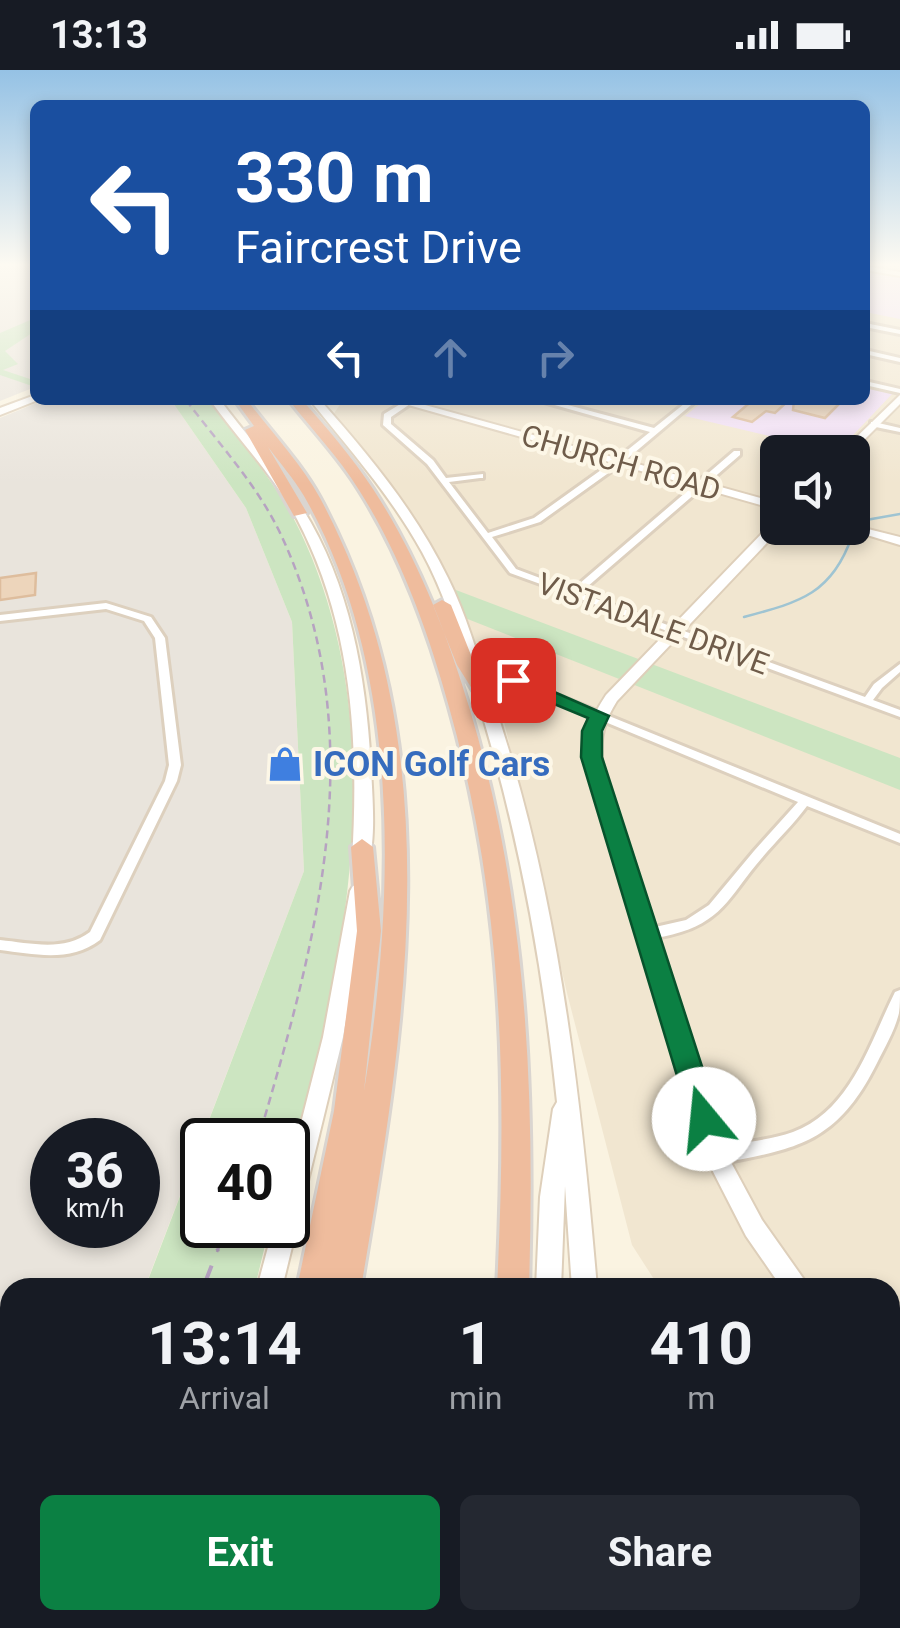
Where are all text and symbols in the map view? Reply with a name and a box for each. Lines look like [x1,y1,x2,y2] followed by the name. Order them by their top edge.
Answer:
[50,13,148,57] text: 13:13
[235,137,434,219] text: 330 m
[70,140,200,270] icon: left
[235,221,522,274] text: Faircrest Drive
[318,330,373,385] icon: left
[423,330,478,385] icon: ahead
[528,330,583,385] icon: right
[518,417,725,508] street label: CHURCH ROAD
[760,435,870,545] map controls
[760,435,870,545] button: sound
[533,565,774,682] street label: VISTADALE DRIVE
[471,638,556,723] pin
[486,653,541,708] icon: arrive
[313,744,550,785] place label: ICON Golf Cars
[266,745,304,783] shop icon: ICON Golf Cars
[652,1067,756,1171] position arrow
[180,1118,310,1248] speed limit sign: 40
[66,1142,124,1200] text: 36
[66,1194,124,1223] text: km/h
[147,1308,302,1379] text: 13:14
[458,1308,493,1379] text: 1
[650,1308,753,1379] text: 410
[179,1379,270,1417] text: Arrival
[449,1379,502,1417] text: min
[687,1379,715,1417] text: m
[40,1495,440,1610] button: Exit
[460,1495,860,1610] button: Share

